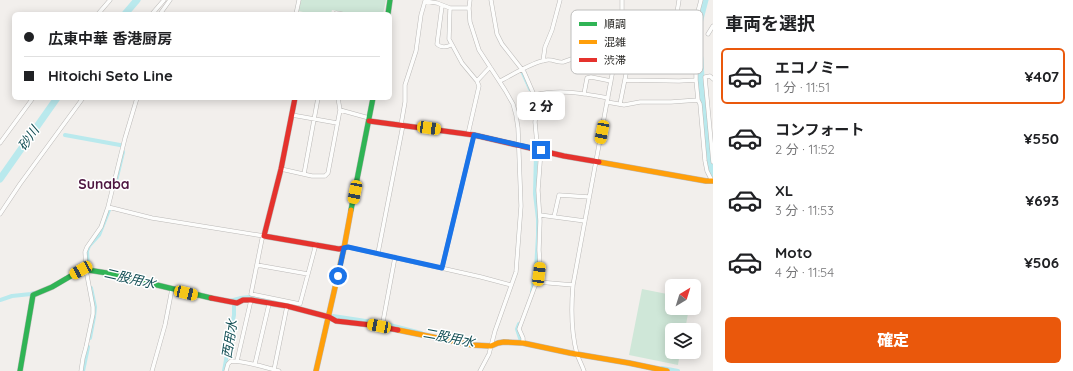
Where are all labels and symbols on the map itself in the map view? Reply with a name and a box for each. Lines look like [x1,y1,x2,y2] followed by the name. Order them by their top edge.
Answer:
[571,10,703,74] legend
[604,17,626,31] text: 順調
[604,35,626,49] text: 混雑
[604,53,626,67] text: 渋滞
[517,92,565,120] callout: 2 分
[594,119,610,145] car
[416,120,442,136] car
[14,121,43,153] water label: 砂川
[532,141,550,159] route end
[78,175,130,193] district label: Sunaba
[347,179,363,205] car
[68,259,94,281] car
[532,261,546,287] car
[103,264,159,292] water label: 二股用水
[329,267,347,285] route start
[665,279,701,315] north arrow
[173,284,199,302] car
[218,317,240,360] water label: 西用水
[366,318,392,334] car
[422,324,478,350] water label: 二股用水

